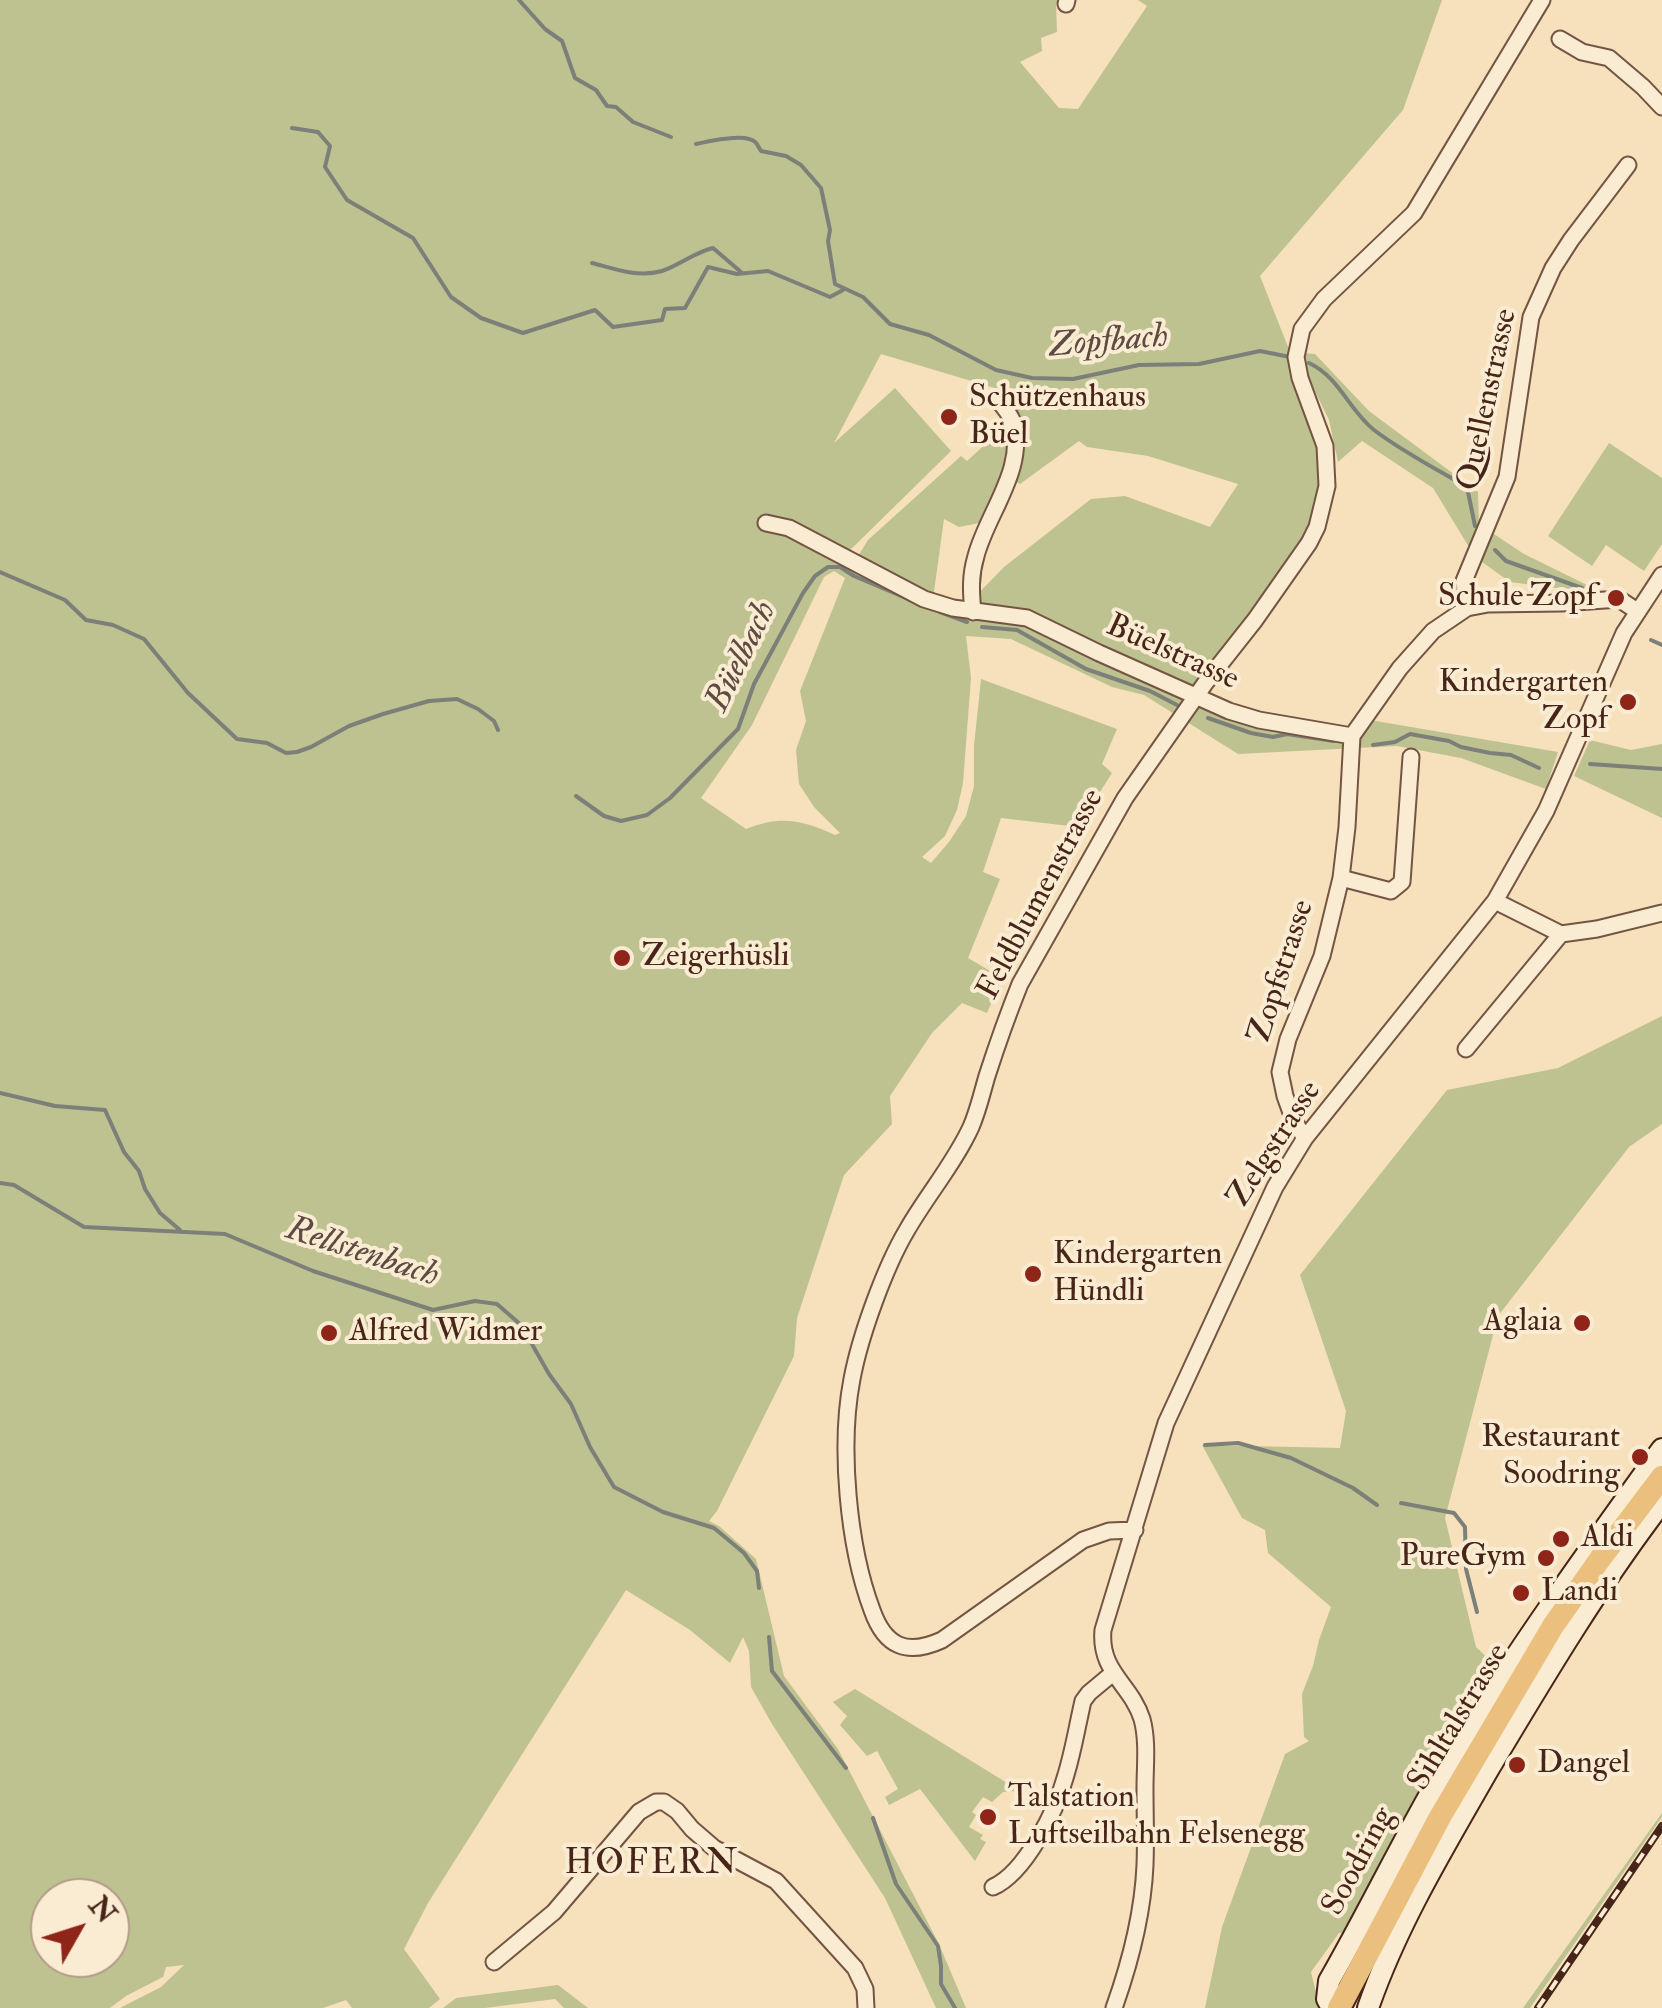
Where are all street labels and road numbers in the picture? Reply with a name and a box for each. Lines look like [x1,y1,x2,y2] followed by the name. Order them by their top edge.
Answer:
[1451,306,1527,494] street label: Quellenstrasse
[1100,608,1244,700] street label: Büelstrasse
[970,783,1114,1007] street label: Feldblumenstrasse
[1242,896,1324,1048] street label: Zopfstrasse
[1221,1075,1331,1215] street label: Zelgstrasse
[1401,1638,1519,1798] street label: Sihltalstrasse
[1316,1801,1404,1923] street label: Soodring

